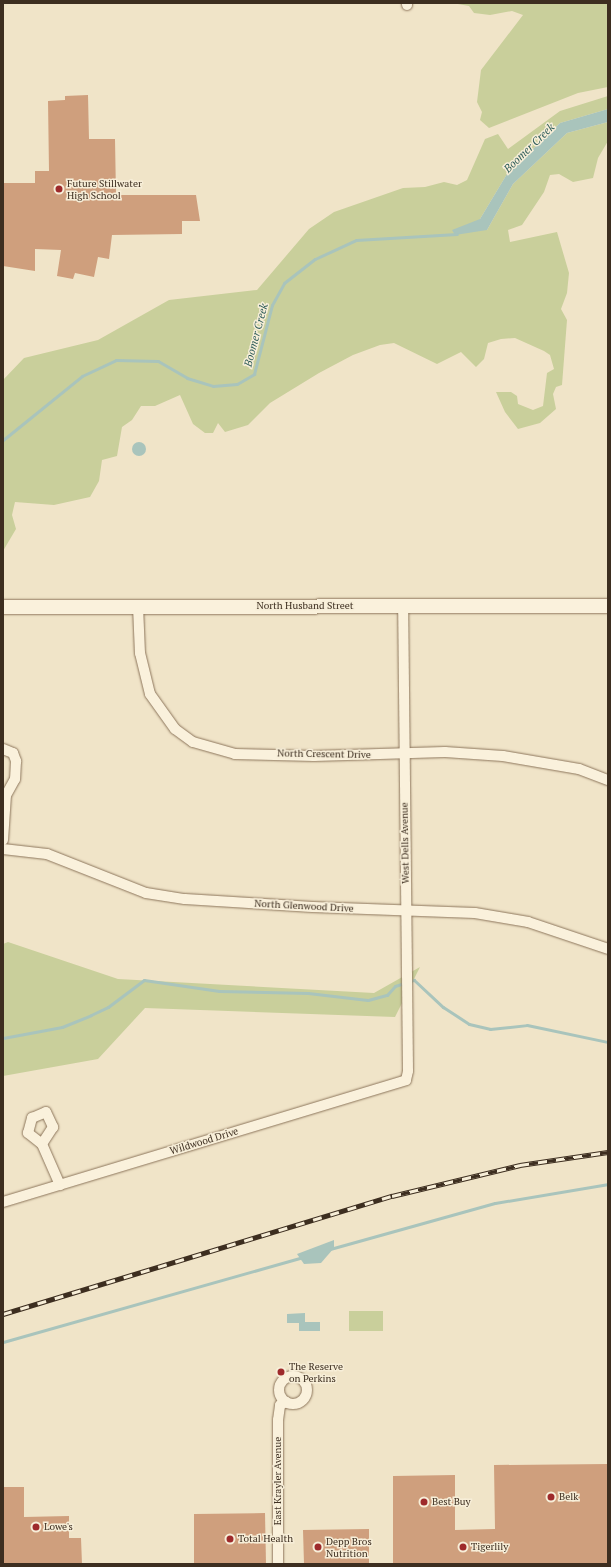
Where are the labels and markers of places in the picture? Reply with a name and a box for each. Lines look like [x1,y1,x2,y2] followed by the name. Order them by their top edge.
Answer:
[67,177,142,200] place label: Future Stillwater High School
[54,184,64,194] marker: Future Stillwater High School
[289,1360,343,1384] place label: The Reserve on Perkins
[276,1367,286,1377] marker: The Reserve on Perkins
[559,1491,578,1503] place label: Belk
[546,1492,556,1502] marker: Belk
[432,1496,471,1508] place label: Best Buy
[419,1497,429,1507] marker: Best Buy
[44,1521,73,1533] place label: Lowe's
[31,1522,41,1532] marker: Lowe's
[238,1533,293,1545] place label: Total Health
[225,1534,235,1544] marker: Total Health
[326,1535,372,1558] place label: Depp Bros Nutrition
[471,1541,508,1553] place label: Tigerlily
[313,1542,323,1552] marker: Depp Bros Nutrition
[458,1542,468,1552] marker: Tigerlily

